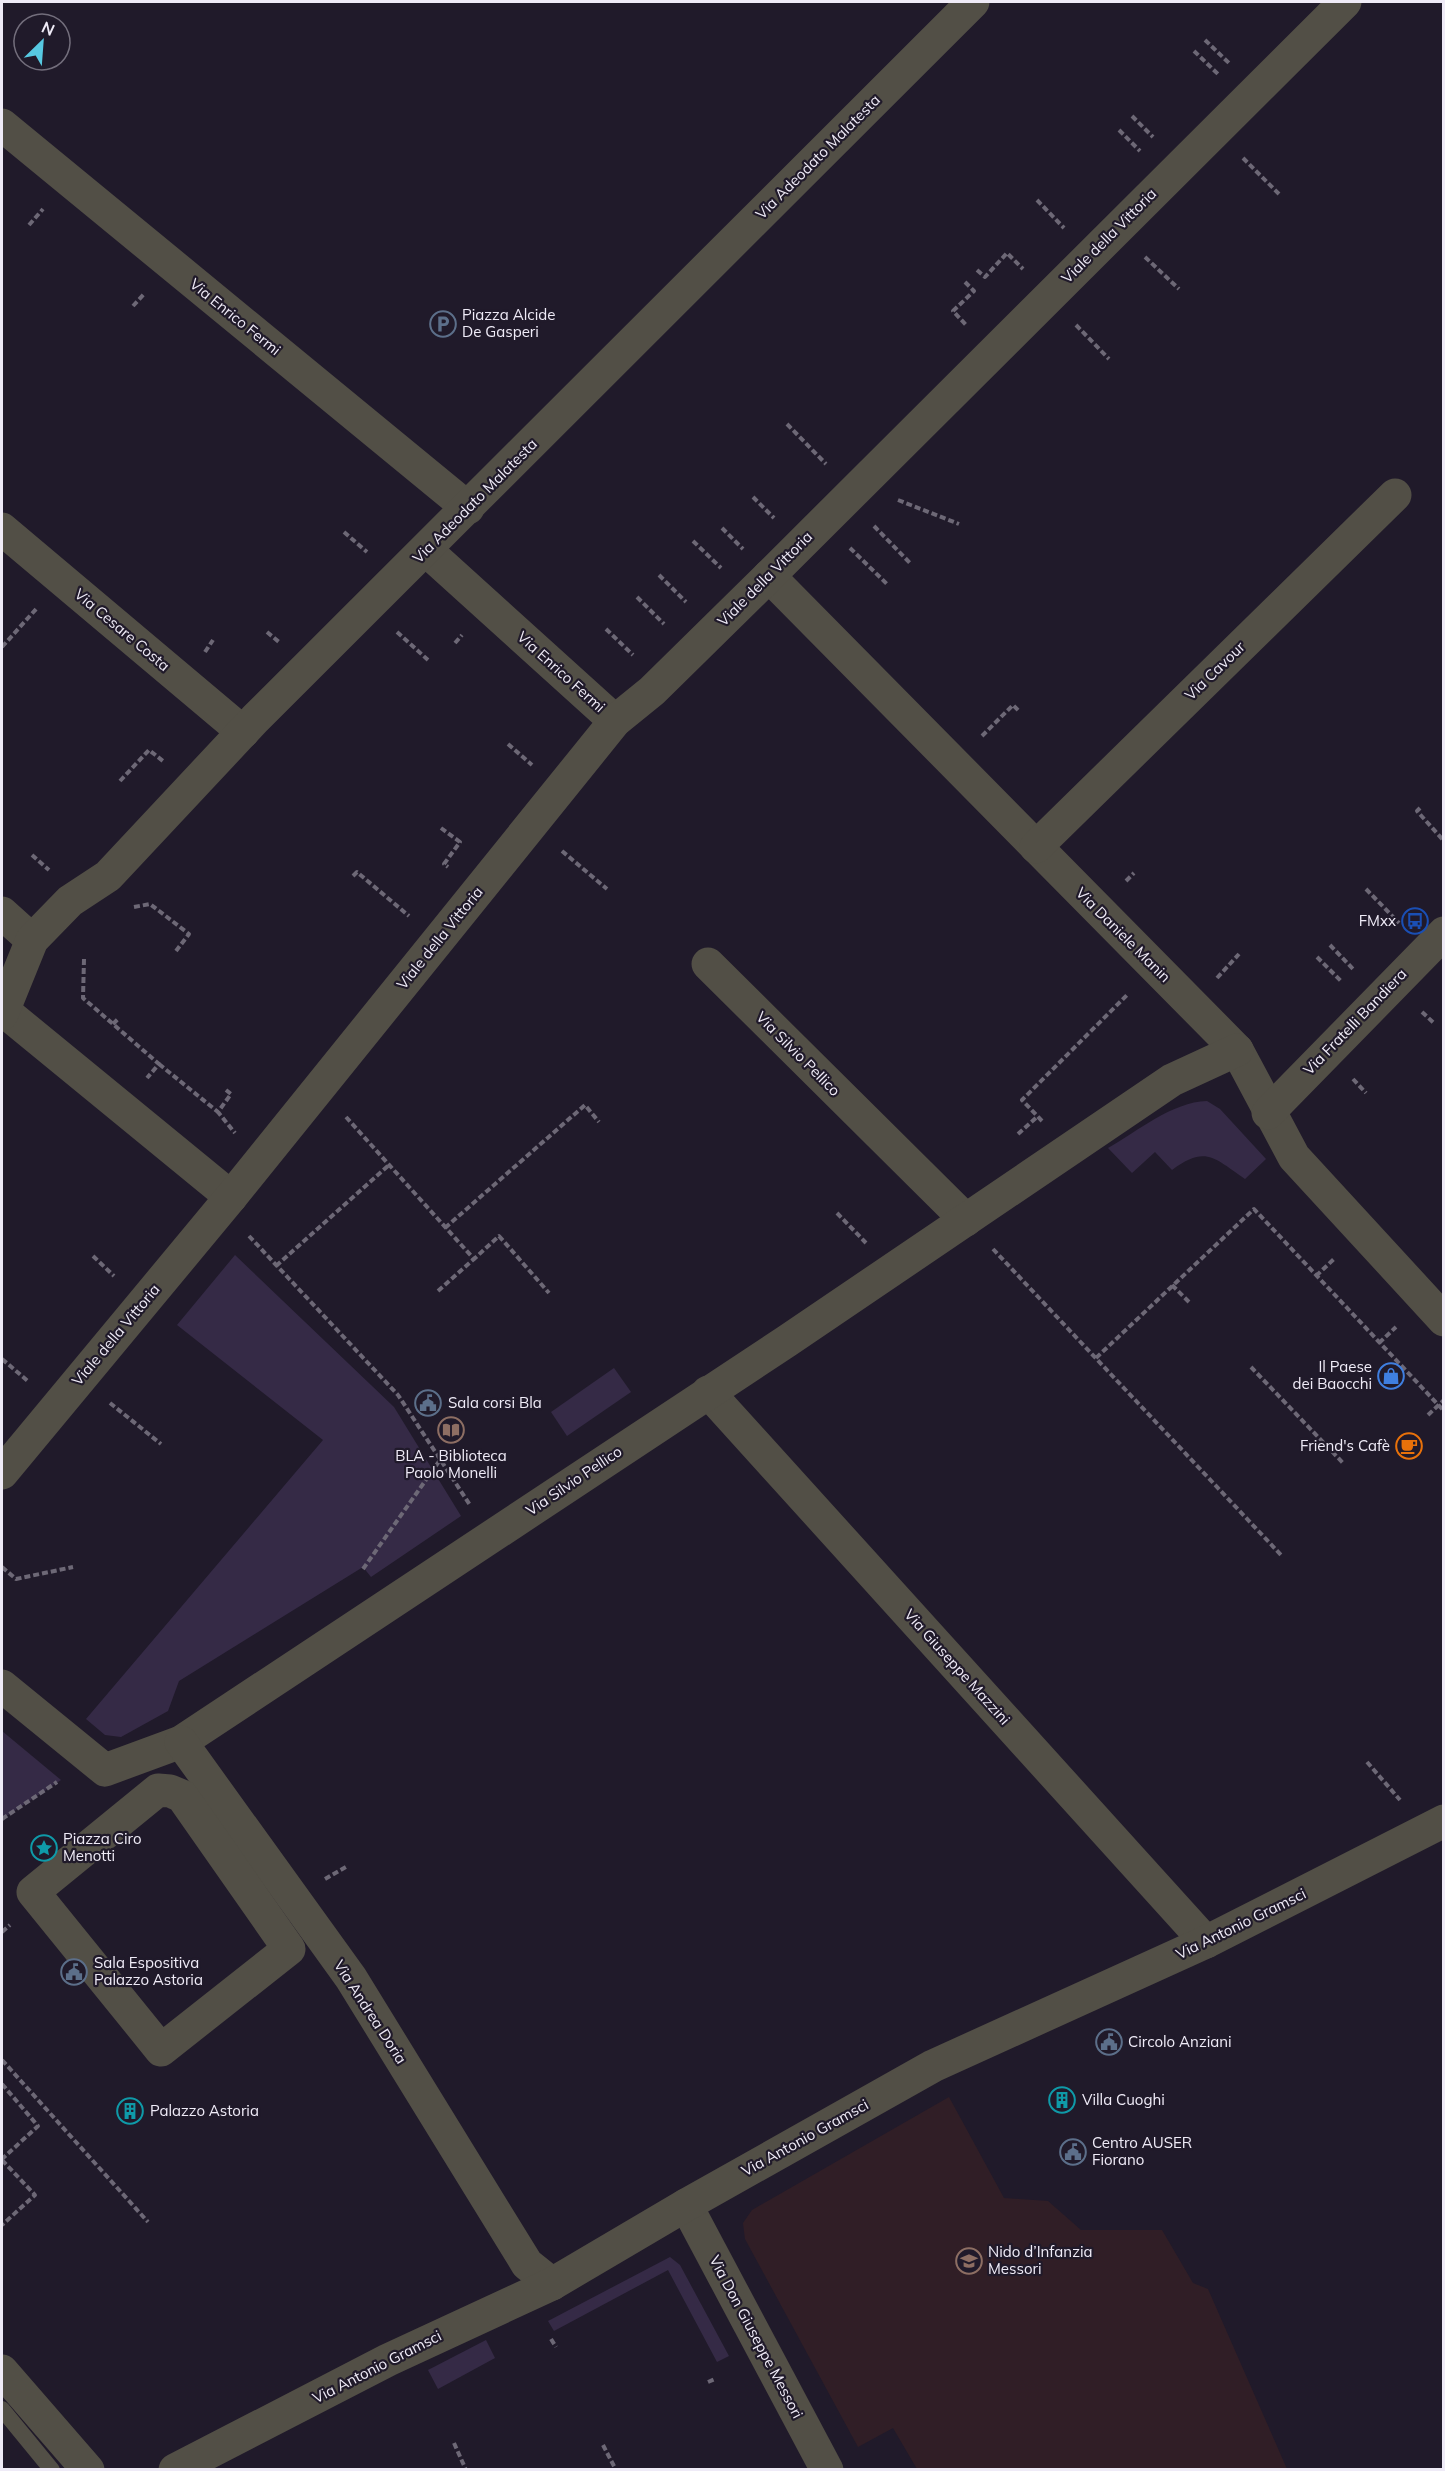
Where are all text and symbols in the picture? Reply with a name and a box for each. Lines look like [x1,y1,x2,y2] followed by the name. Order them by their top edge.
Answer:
[12,12,72,72] north arrow
[39,17,58,40] text: N
[751,90,884,223] street label: Via Adeodato Malatesta
[1057,184,1160,287] street label: Viale della Vittoria
[186,274,285,359] street label: Via Enrico Fermi
[462,305,556,341] place label: Piazza Alcide De Gasperi
[428,309,458,339] parking icon: Piazza Alcide De Gasperi
[408,434,541,567] street label: Via Adeodato Malatesta
[713,527,816,630] street label: Viale della Vittoria
[71,584,174,675] street label: Via Cesare Costa
[513,627,609,716] street label: Via Enrico Fermi
[1181,637,1249,704] street label: Via Cavour
[392,882,487,993] street label: Viale della Vittoria
[1072,883,1175,986] street label: Via Daniele Manin
[1400,906,1430,936] bus stop icon: FMxx
[1359,911,1396,930] place label: FMxx
[1299,964,1410,1079] street label: Via Fratelli Bandiera
[752,1007,845,1100] street label: Via Silvio Pellico
[68,1280,164,1389] street label: Viale della Vittoria
[1293,1357,1372,1393] place label: Il Paese dei Baocchi
[1376,1361,1406,1391] shop icon: Il Paese dei Baocchi
[413,1388,443,1418] public building icon: Sala corsi Bla
[448,1393,542,1412] place label: Sala corsi Bla
[436,1415,466,1445] library icon: BLA - Biblioteca Paolo Monelli
[1394,1431,1424,1461] cafe icon: Friend's Cafè
[1300,1436,1390,1455] place label: Friend's Cafè
[522,1442,625,1520] street label: Via Silvio Pellico
[395,1446,507,1482] place label: BLA - Biblioteca Paolo Monelli
[900,1605,1014,1728] street label: Via Giuseppe Mazzini
[63,1829,142,1865] place label: Piazza Ciro Menotti
[29,1833,59,1863] place icon: Piazza Ciro Menotti
[1173,1884,1309,1963] street label: Via Antonio Gramsci
[94,1953,203,1989] place label: Sala Espositiva Palazzo Astoria
[330,1956,411,2067] street label: Via Andrea Doria
[59,1957,89,1987] public building icon: Sala Espositiva Palazzo Astoria
[1094,2027,1124,2057] public building icon: Circolo Anziani
[1128,2032,1232,2051] place label: Circolo Anziani
[1047,2085,1077,2115] building icon: Villa Cuoghi
[1082,2090,1165,2109] place label: Villa Cuoghi
[738,2095,872,2180] street label: Via Antonio Gramsci
[115,2096,145,2126] building icon: Palazzo Astoria
[150,2101,259,2120] place label: Palazzo Astoria
[1092,2133,1192,2169] place label: Centro AUSER Fiorano
[1058,2137,1088,2167] public building icon: Centro AUSER Fiorano
[988,2242,1093,2278] place label: Nido d’Infanzia Messori
[954,2246,984,2276] school or university icon: Nido d’Infanzia Messori
[705,2252,808,2421] street label: Via Don Giuseppe Messori
[309,2326,444,2407] street label: Via Antonio Gramsci

